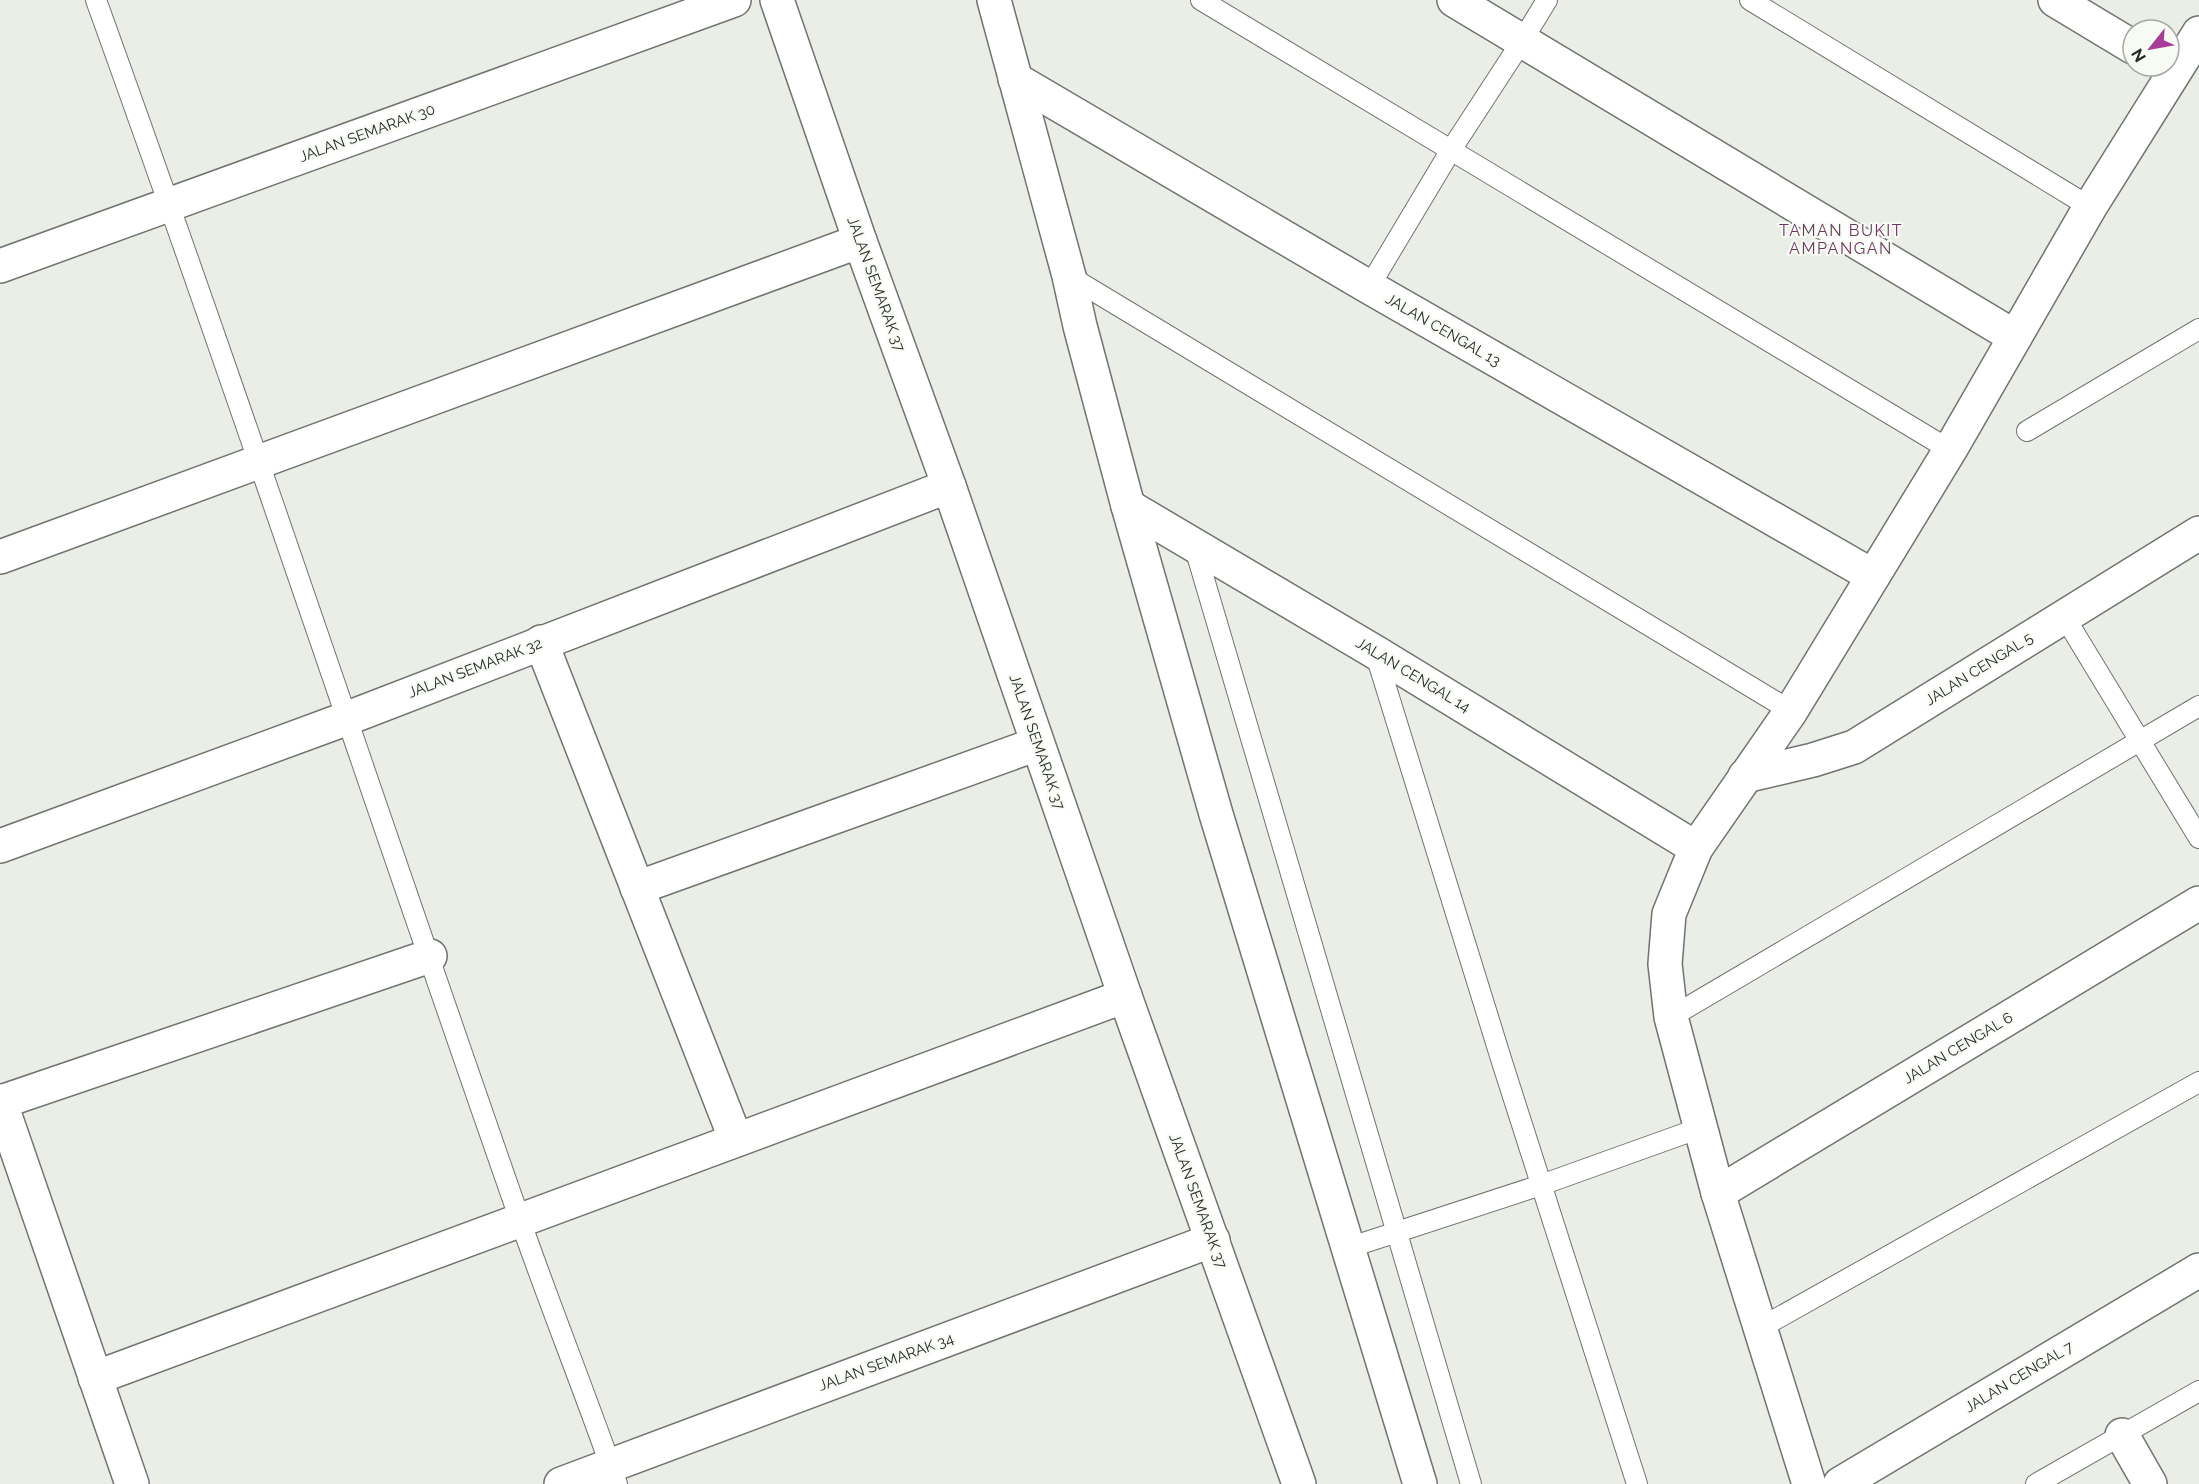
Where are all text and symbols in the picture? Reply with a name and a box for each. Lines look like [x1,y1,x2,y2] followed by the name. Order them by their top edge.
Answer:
[2121,18,2181,78] north arrow
[2127,45,2150,66] text: N
[297,100,437,166] street label: JALAN SEMARAK 30
[843,214,909,354] street label: JALAN SEMARAK 37
[1779,221,1903,258] district label: TAMAN BUKIT AMPANGAN
[1382,290,1504,370] street label: JALAN CENGAL 13
[1922,629,2036,709] street label: JALAN CENGAL 5
[406,634,545,702] street label: JALAN SEMARAK 32
[1353,634,1473,716] street label: JALAN CENGAL 14
[1005,672,1069,812] street label: JALAN SEMARAK 37
[1900,1008,2016,1088] street label: JALAN CENGAL 6
[1165,1131,1231,1271] street label: JALAN SEMARAK 37
[816,1329,956,1395] street label: JALAN SEMARAK 34
[1961,1337,2077,1417] street label: JALAN CENGAL 7

